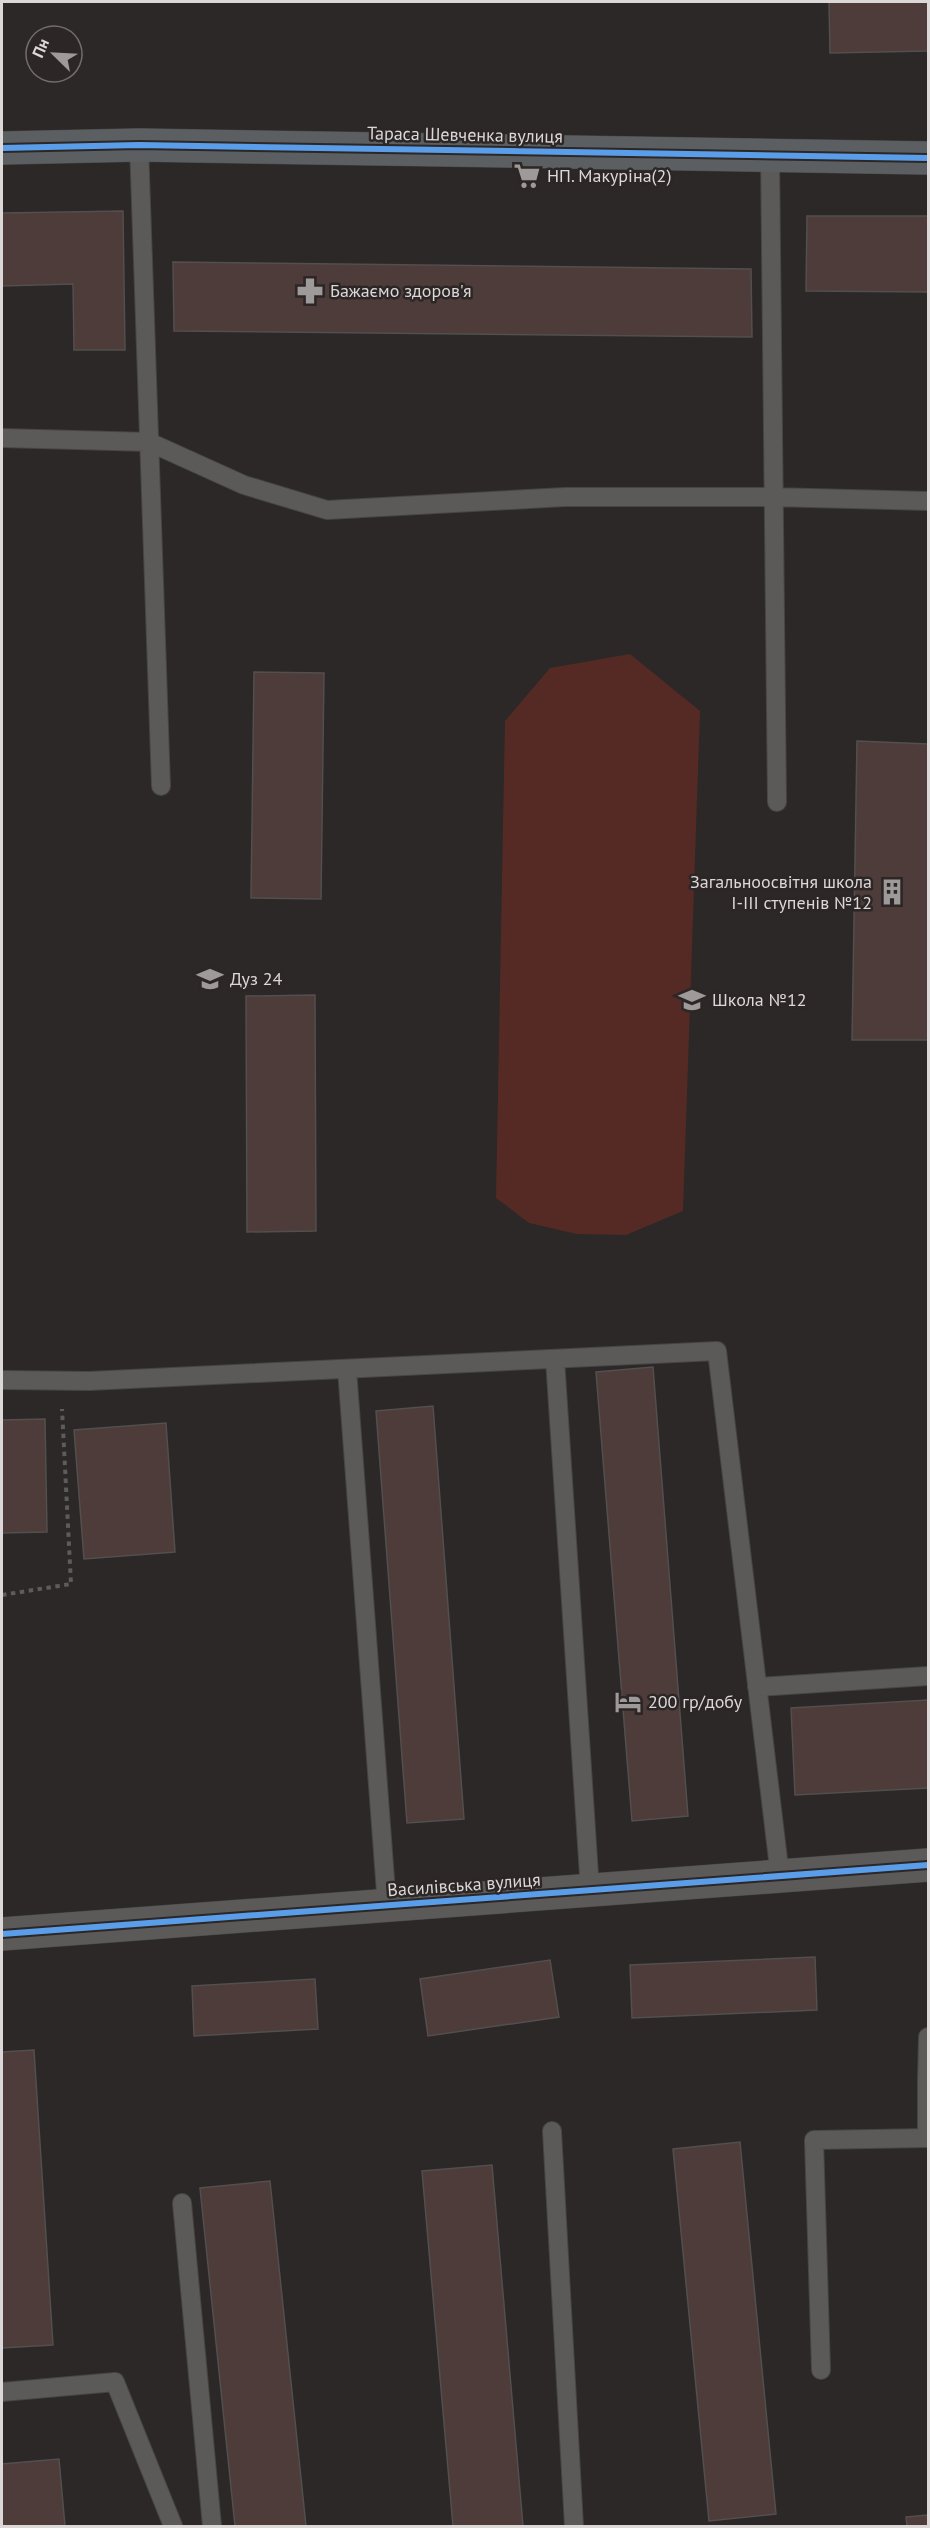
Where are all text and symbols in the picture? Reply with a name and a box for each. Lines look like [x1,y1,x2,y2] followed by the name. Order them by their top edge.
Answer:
[24,24,84,84] north arrow
[27,35,53,61] text: Пн
[367,121,563,148] street label: Тараса Шевченка вулиця
[512,161,542,191] supermarket icon: НП. Макуріна(2)
[547,164,671,187] place label: НП. Макуріна(2)
[295,276,325,306] pharmacy icon: Бажаємо здоров'я
[330,279,472,302] place label: Бажаємо здоров'я
[690,870,872,914] place label: Загальноосвітня школа І-ІІІ ступенів №12
[877,877,907,907] building icon: Загальноосвітня школа І-ІІІ ступенів №12
[195,964,225,994] school or university icon: Дуз 24
[230,967,283,990] place label: Дуз 24
[677,985,707,1015] school or university icon: Школа №12
[712,988,807,1011] place label: Школа №12
[613,1687,643,1717] hotel icon: 200 гр/добу
[648,1690,743,1713] place label: 200 гр/добу
[387,1868,541,1901] street label: Василівська вулиця

